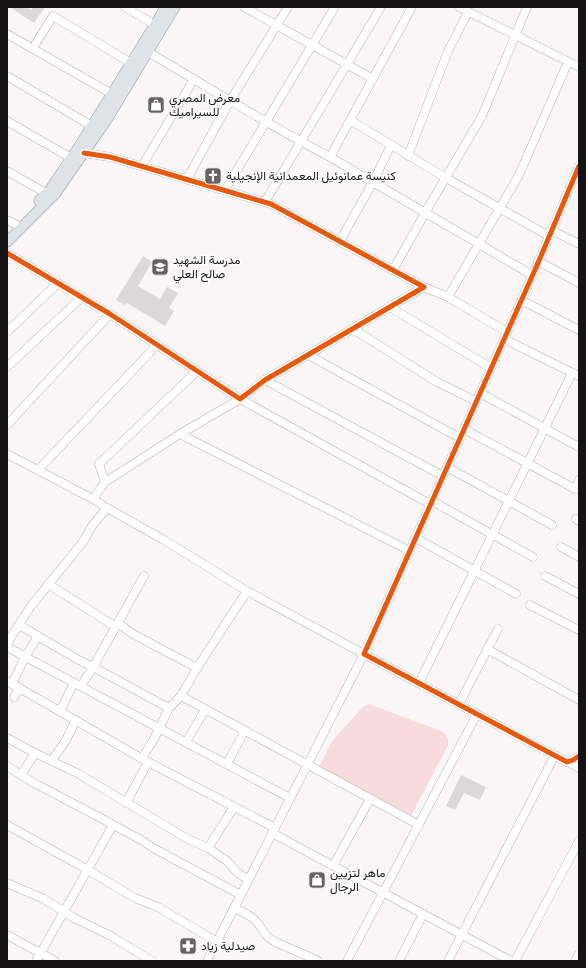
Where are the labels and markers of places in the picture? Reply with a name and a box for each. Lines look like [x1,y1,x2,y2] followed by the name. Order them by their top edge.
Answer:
[169,90,240,120] place label: معرض المصري للسيراميك
[146,95,166,115] shop icon: معرض المصري للسيراميك
[203,166,223,186] church icon: كنيسة عمانوئيل المعمدانية الإنجيلية
[226,168,396,184] place label: كنيسة عمانوئيل المعمدانية الإنجيلية
[173,252,240,284] place label: مدرسة الشهيد صالح العلي
[150,257,170,277] school or university icon: مدرسة الشهيد صالح العلي
[330,865,386,895] place label: ماهر لتزيين الرجال
[307,870,327,890] shop icon: ماهر لتزيين الرجال
[178,936,198,956] pharmacy icon: صيدلية زياد
[201,938,255,954] place label: صيدلية زياد

